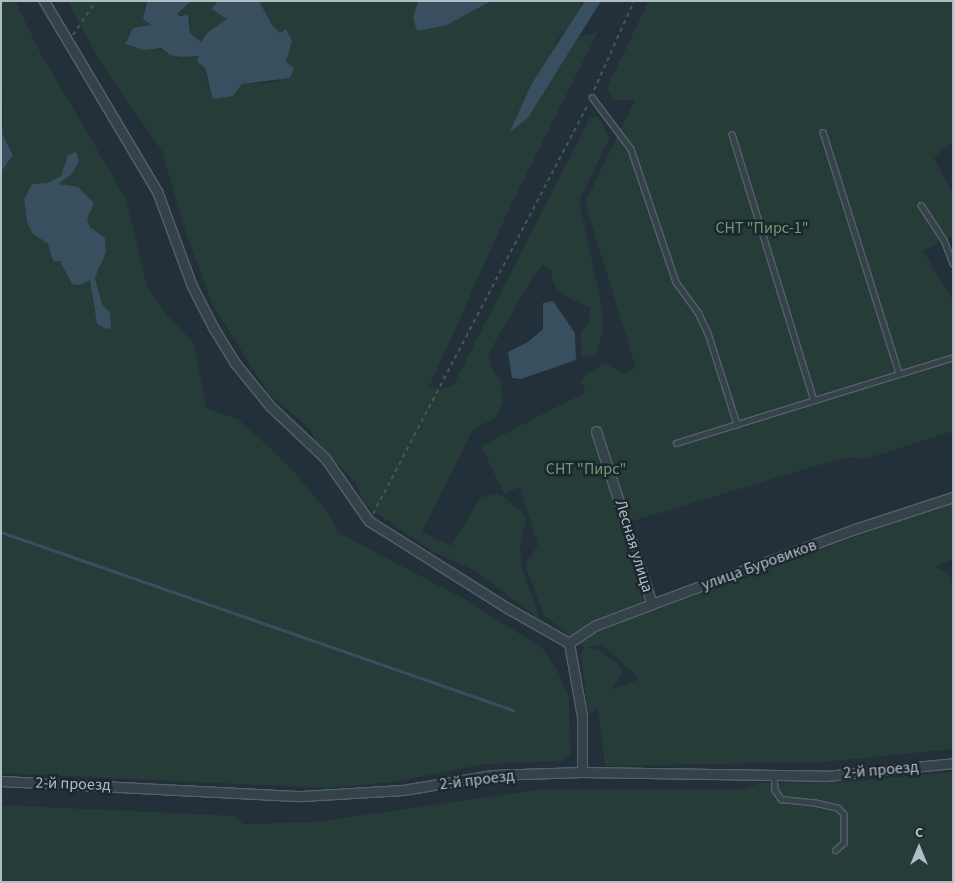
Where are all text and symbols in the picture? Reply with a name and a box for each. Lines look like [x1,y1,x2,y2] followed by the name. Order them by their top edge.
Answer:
[715,218,809,238] park label: СНТ "Пирс-1"
[546,459,626,479] park label: СНТ "Пирс"
[611,497,657,595] street label: Лесная улица
[699,535,819,595] street label: улица Буровиков
[843,757,919,783] street label: 2-й проезд
[438,766,516,794] street label: 2-й проезд
[35,773,111,795] street label: 2-й проезд
[894,823,944,873] north arrow
[915,823,923,843] text: С

